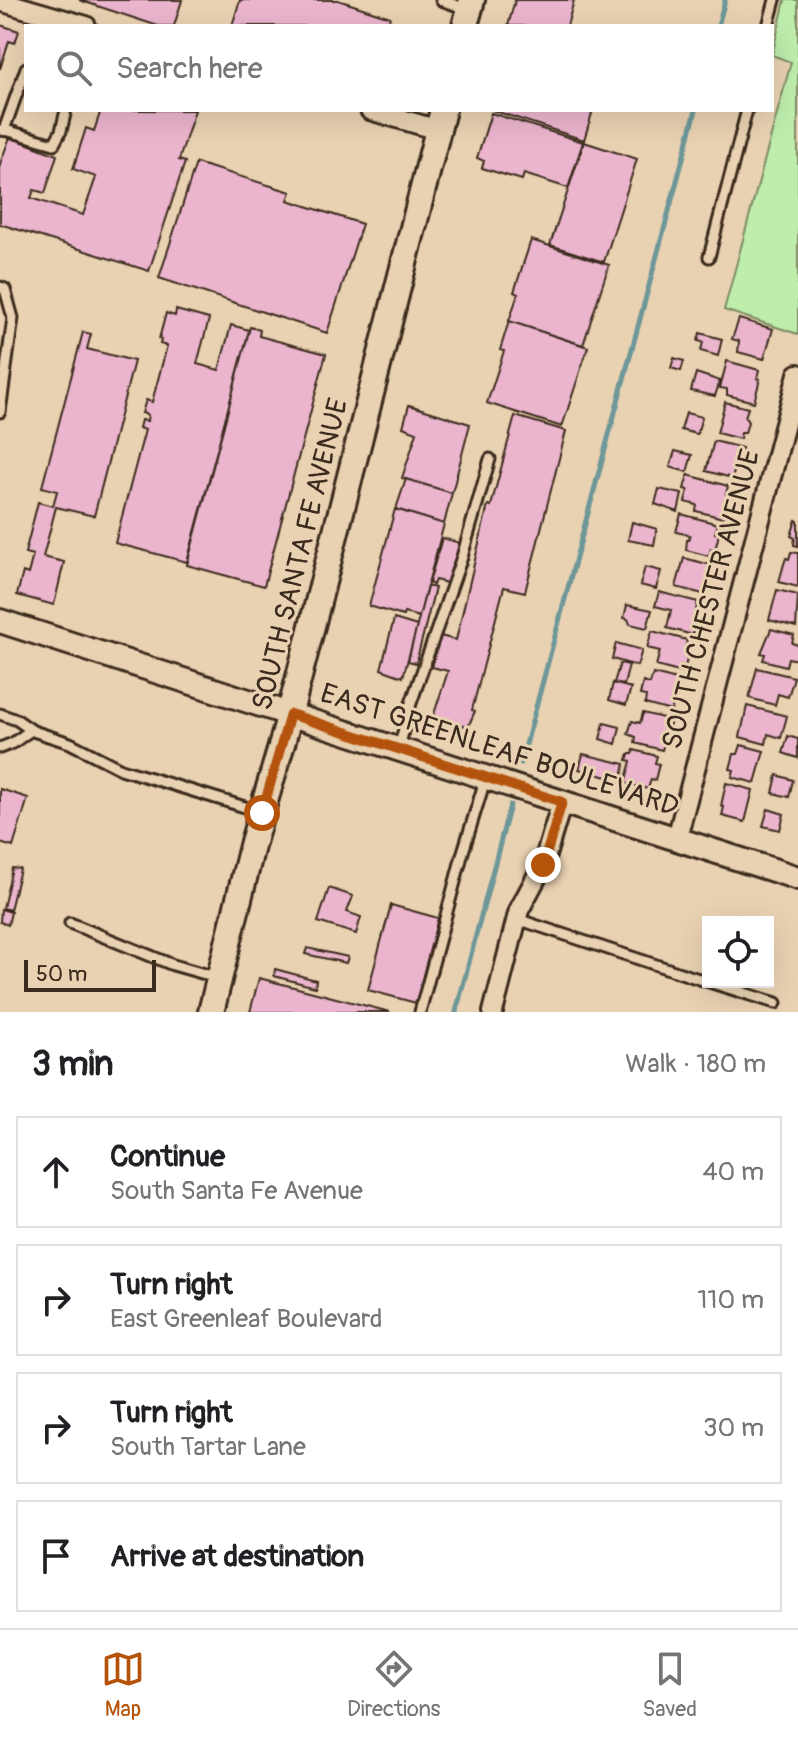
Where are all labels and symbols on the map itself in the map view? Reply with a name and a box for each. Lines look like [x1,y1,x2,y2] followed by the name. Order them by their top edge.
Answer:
[245,395,356,714] street label: SOUTH SANTA FE AVENUE
[655,446,768,753] street label: SOUTH CHESTER AVENUE
[316,676,683,825] street label: EAST GREENLEAF BOULEVARD
[244,795,280,831] route start
[525,847,561,883] route end
[24,956,156,992] scale bar

